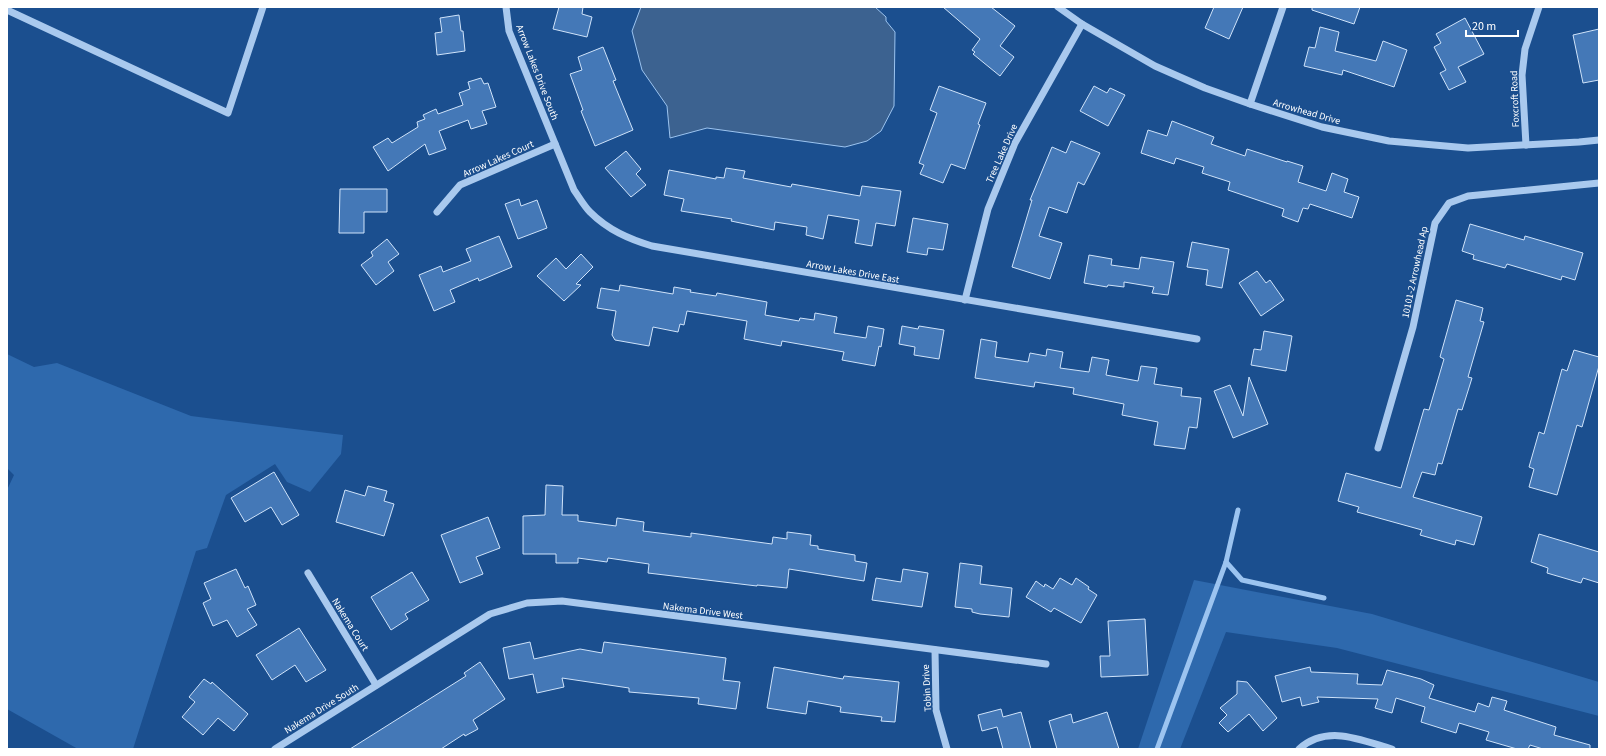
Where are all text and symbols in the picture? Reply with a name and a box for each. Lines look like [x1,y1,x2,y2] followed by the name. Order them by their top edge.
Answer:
[1466,12,1518,38] scale bar
[1472,18,1496,35] text: 20 m
[512,23,562,122] street label: Arrow Lakes Drive South
[1507,70,1523,128] street label: Foxcroft Road
[1271,96,1342,128] street label: Arrowhead Drive
[983,122,1021,185] street label: Tree Lake Drive
[461,137,537,181] street label: Arrow Lakes Court
[1398,225,1432,319] street label: 10101-2 Arrowhead Ap
[805,257,901,287] street label: Arrow Lakes Drive East
[328,595,372,654] street label: Nakema Court
[662,599,744,623] street label: Nakema Drive West
[919,664,935,712] street label: Tobin Drive
[282,680,361,737] street label: Nakema Drive South

